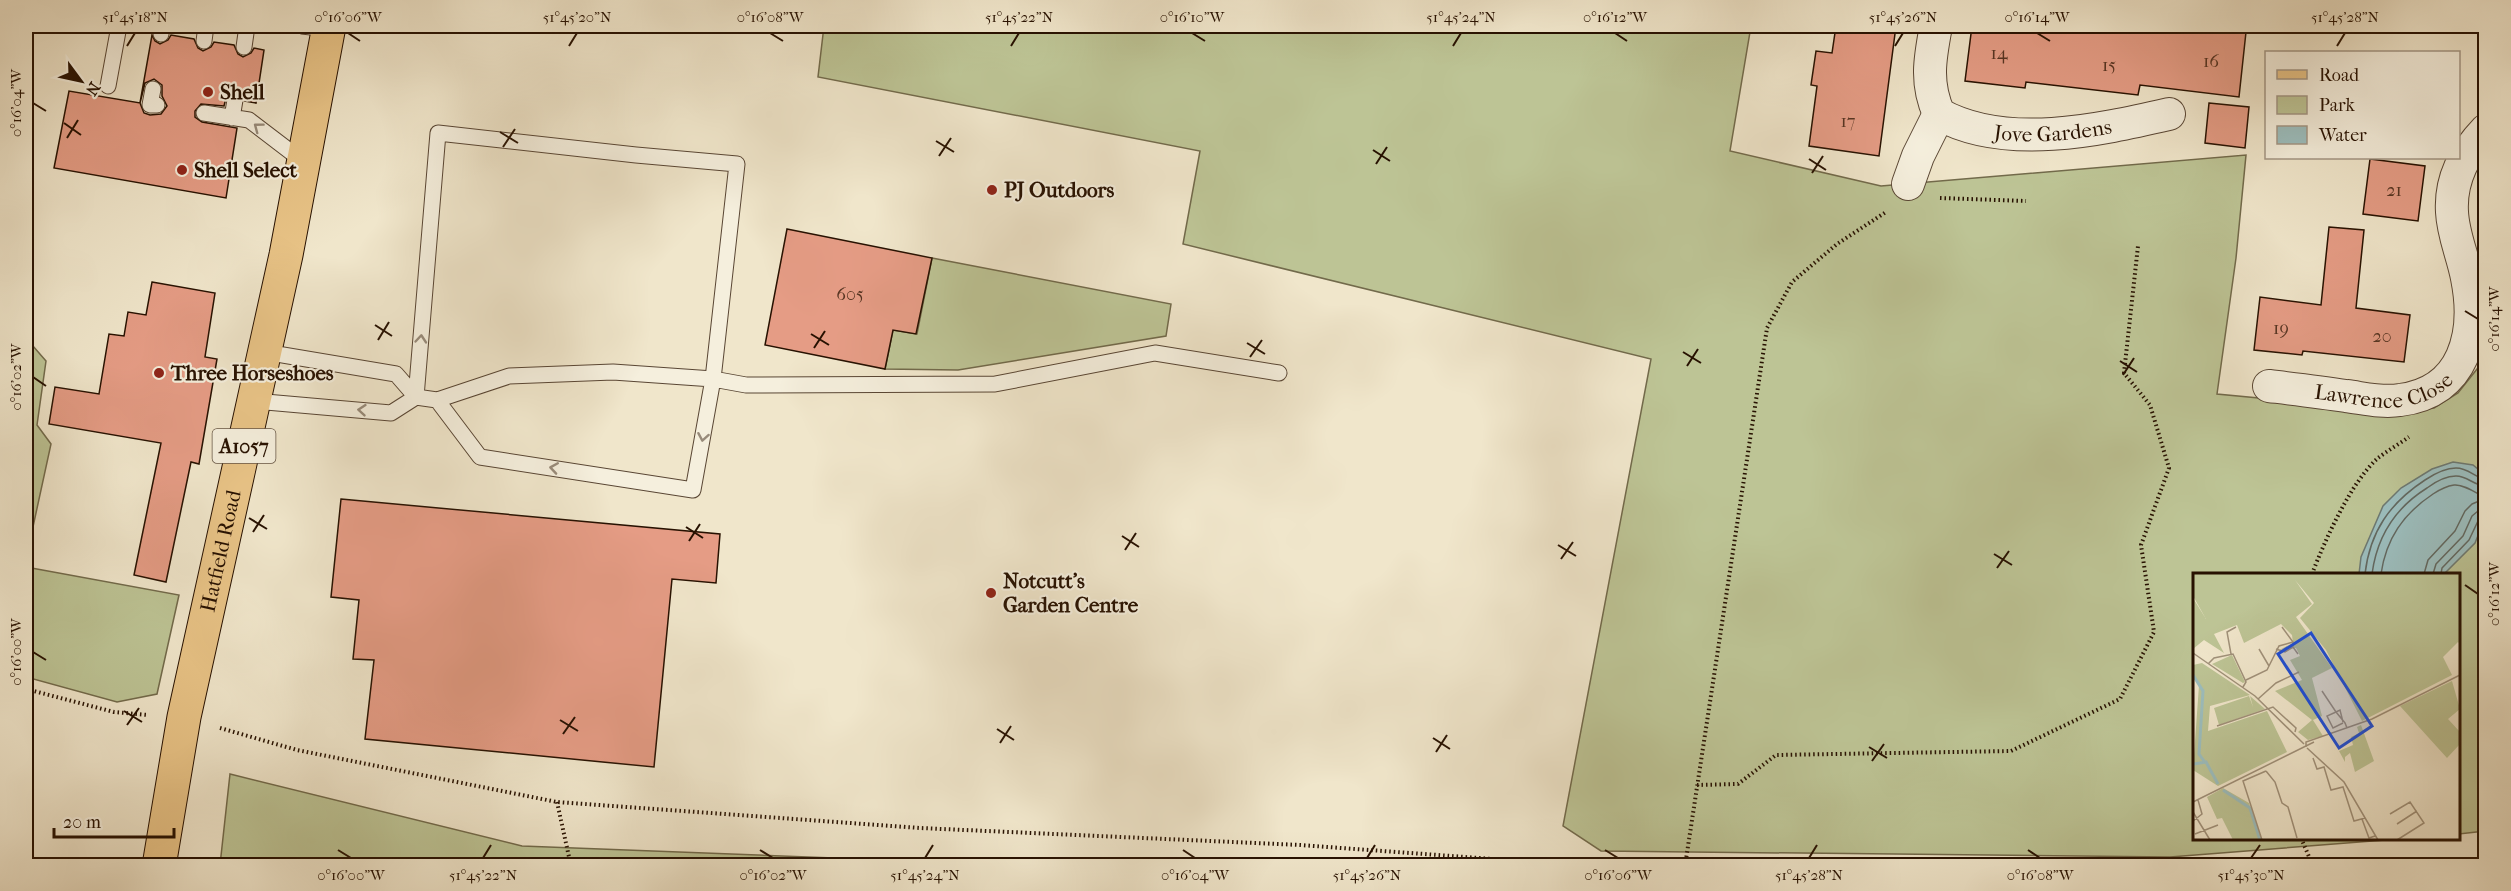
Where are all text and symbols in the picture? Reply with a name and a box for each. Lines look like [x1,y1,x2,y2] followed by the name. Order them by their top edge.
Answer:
[102,8,168,26] text: 51°45'18"N
[314,8,383,26] text: 0°16'06"W
[543,8,612,26] text: 51°45'20"N
[737,8,805,26] text: 0°16'08"W
[985,8,1054,26] text: 51°45'22"N
[1160,8,1226,26] text: 0°16'10"W
[1426,8,1496,26] text: 51°45'24"N
[1583,8,1648,26] text: 0°16'12"W
[1869,8,1938,26] text: 51°45'26"N
[2004,8,2071,26] text: 0°16'14"W
[2311,8,2380,26] text: 51°45'28"N
[1990,43,2008,64] house number: 14
[51,51,111,111] north arrow
[2203,51,2219,72] house number: 16
[2265,51,2460,159] legend
[2102,55,2116,76] house number: 15
[2319,65,2359,86] text: Road
[7,68,25,137] text: 0°16'04"W
[81,79,104,100] text: N
[220,80,265,104] place label: Shell
[201,85,215,99] marker: Shell
[2319,95,2356,116] text: Park
[1840,111,1856,132] house number: 17
[1991,114,2114,147] street label: Jove Gardens
[254,123,265,134] one-way arrow
[2318,125,2367,146] text: Water
[194,158,297,182] place label: Shell Select
[175,163,189,177] marker: Shell Select
[1004,178,1115,202] place label: PJ Outdoors
[2386,180,2402,201] house number: 21
[985,183,999,197] marker: PJ Outdoors
[836,284,864,305] house number: 605
[2485,285,2503,352] text: 0°16'14"W
[2273,318,2289,339] house number: 19
[2372,326,2392,347] house number: 20
[414,334,427,343] one-way arrow
[7,342,25,410] text: 0°16'02"W
[170,361,334,385] place label: Three Horseshoes
[152,366,166,380] marker: Three Horseshoes
[2313,368,2458,413] street label: Lawrence Close
[357,404,366,417] one-way arrow
[212,429,276,463] road number: A1057
[697,431,710,441] one-way arrow
[550,463,559,475] one-way arrow
[196,487,246,614] street label: Hatfield Road
[2485,561,2503,626] text: 0°16'12"W
[1003,569,1139,617] place label: Notcutt's Garden Centre
[2193,573,2460,840] inset map
[984,586,998,600] marker: Notcutt's Garden Centre
[7,617,25,686] text: 0°16'00"W
[54,801,174,839] scale bar
[63,812,101,833] text: 20 m
[317,866,386,884] text: 0°16'00"W
[449,866,518,884] text: 51°45'22"N
[740,866,808,884] text: 0°16'02"W
[890,866,960,884] text: 51°45'24"N
[1161,866,1230,884] text: 0°16'04"W
[1333,866,1402,884] text: 51°45'26"N
[1584,866,1653,884] text: 0°16'06"W
[1775,866,1844,884] text: 51°45'28"N
[2007,866,2075,884] text: 0°16'08"W
[2217,866,2285,884] text: 51°45'30"N

